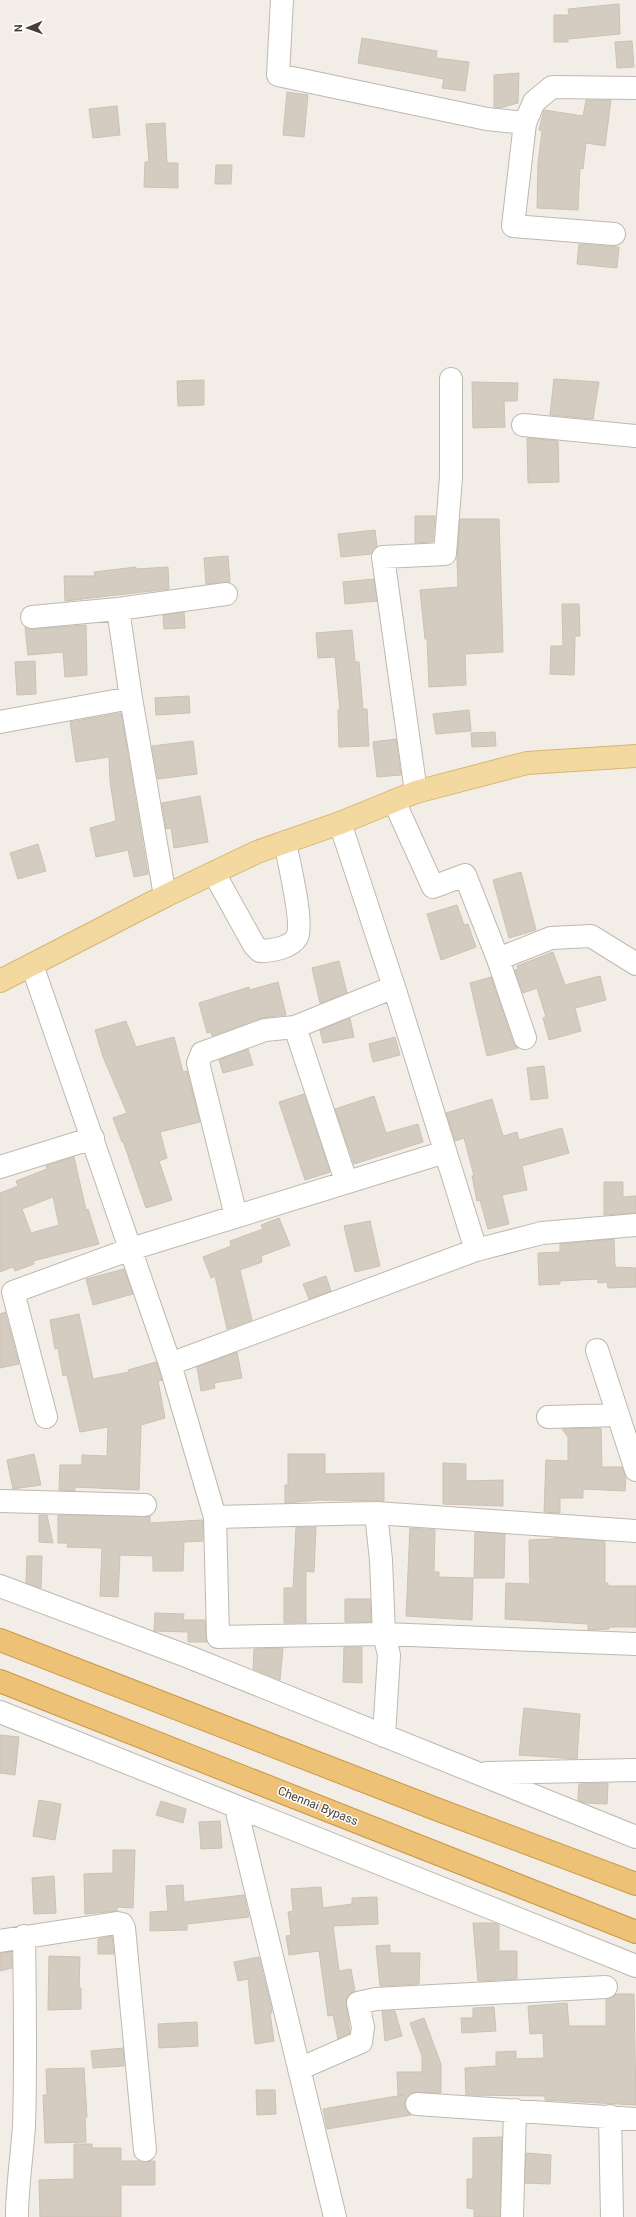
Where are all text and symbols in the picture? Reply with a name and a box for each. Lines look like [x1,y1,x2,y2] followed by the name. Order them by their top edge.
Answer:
[8,8,48,48] north arrow
[12,24,25,32] text: N
[276,1784,360,1828] street label: Chennai Bypass

